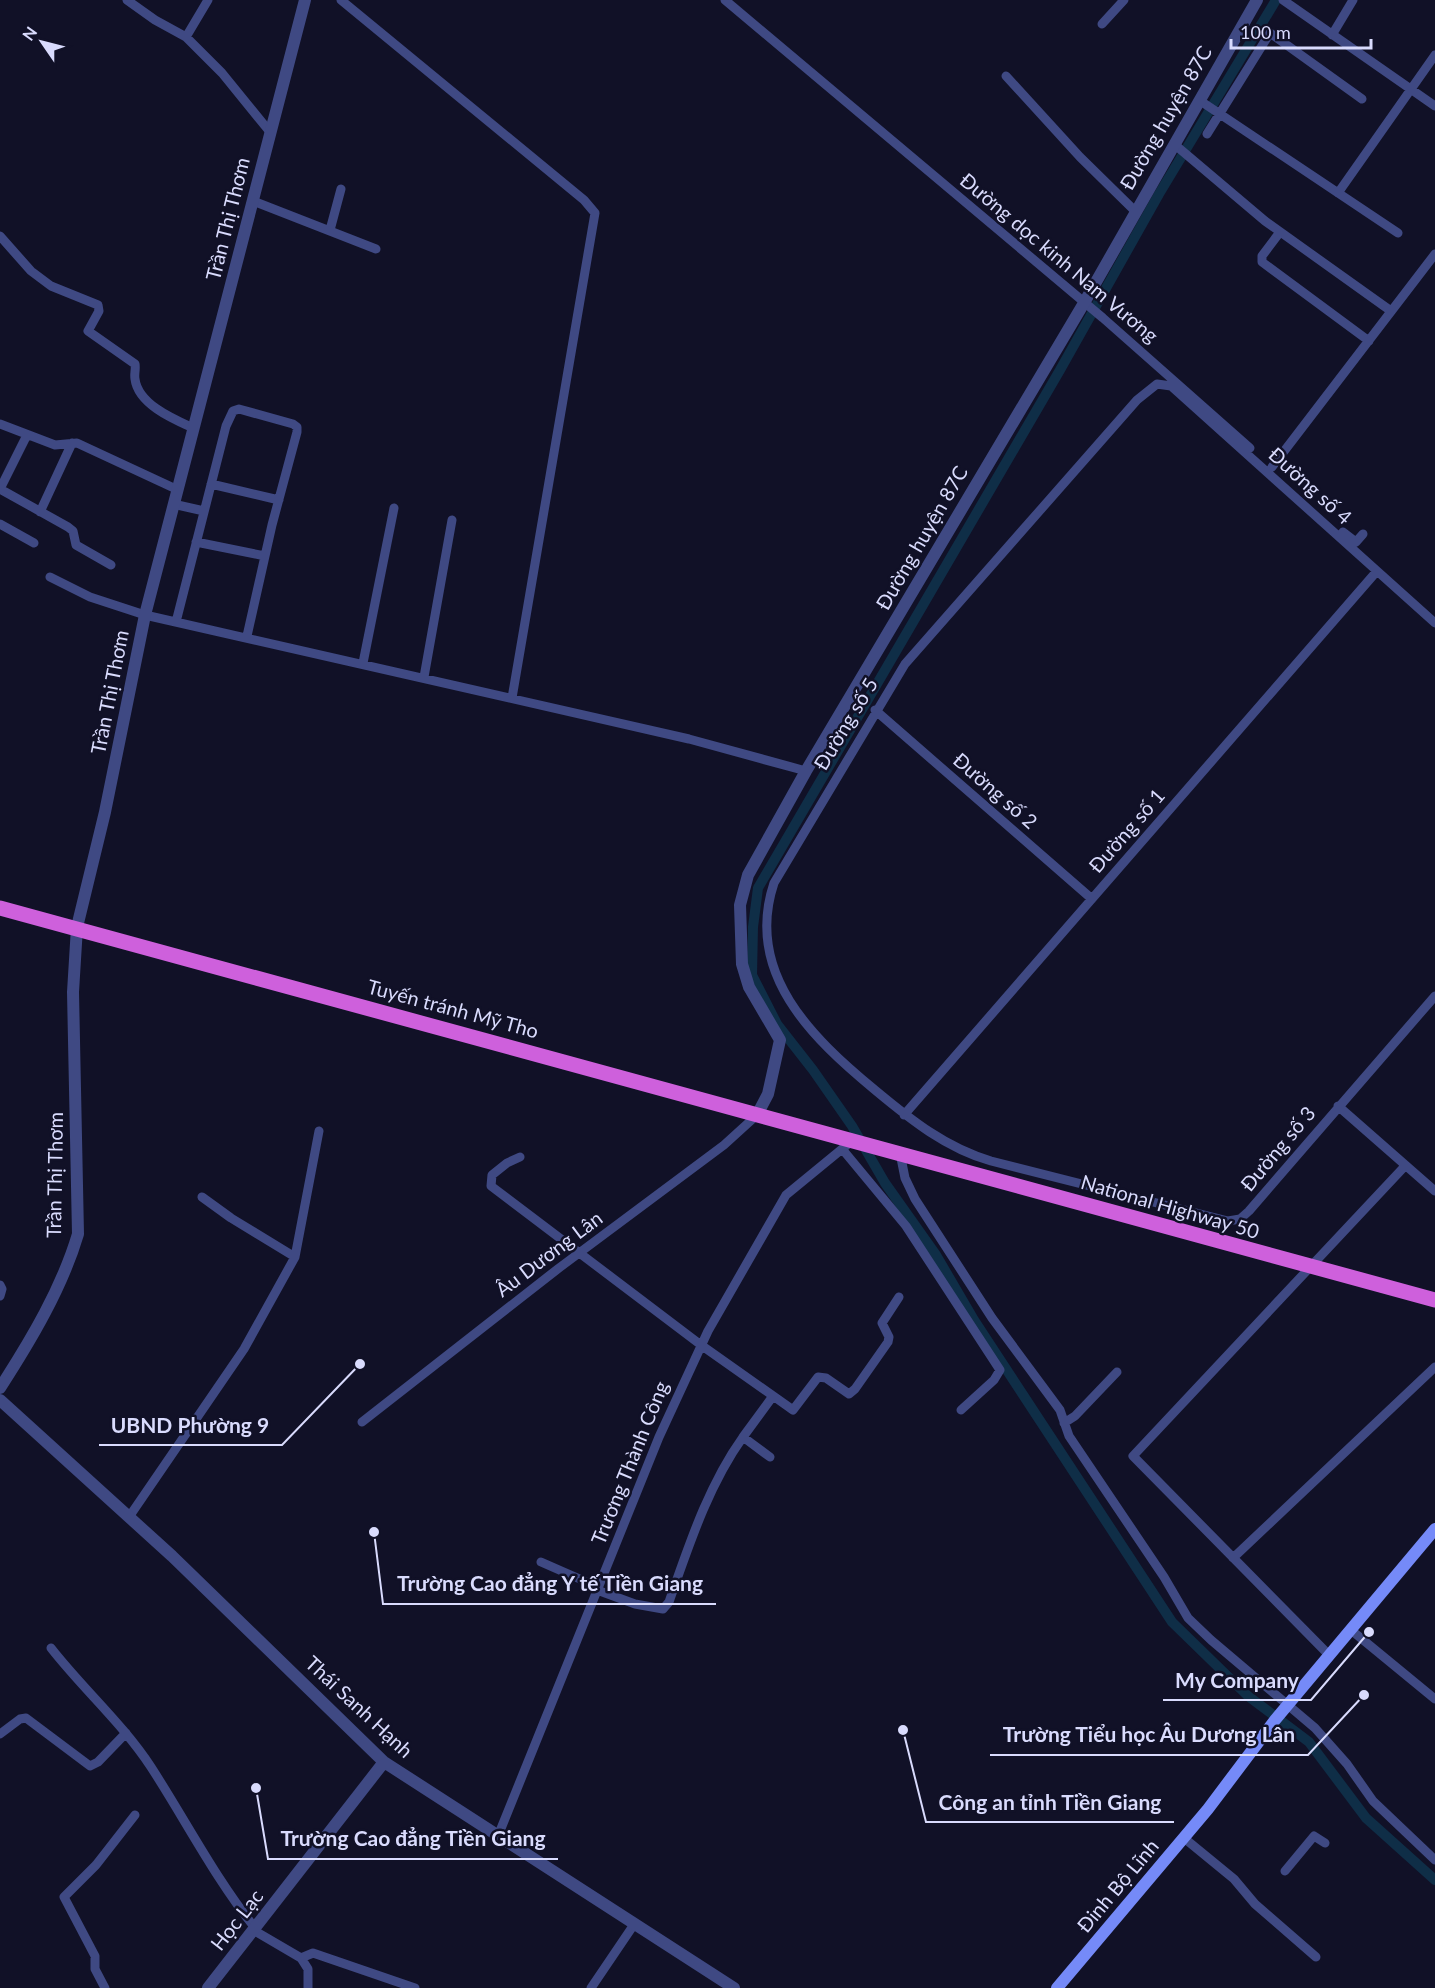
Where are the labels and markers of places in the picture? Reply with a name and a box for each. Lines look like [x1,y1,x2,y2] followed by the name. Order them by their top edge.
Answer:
[99,1406,282,1445] callout: UBND Phường 9
[383,1565,716,1604] callout: Trường Cao đẳng Y tế Tiền Giang
[1163,1661,1311,1700] callout: My Company
[990,1716,1308,1755] callout: Trường Tiểu học Âu Dương Lân
[926,1783,1174,1822] callout: Công an tỉnh Tiền Giang
[268,1820,558,1859] callout: Trường Cao đẳng Tiền Giang

